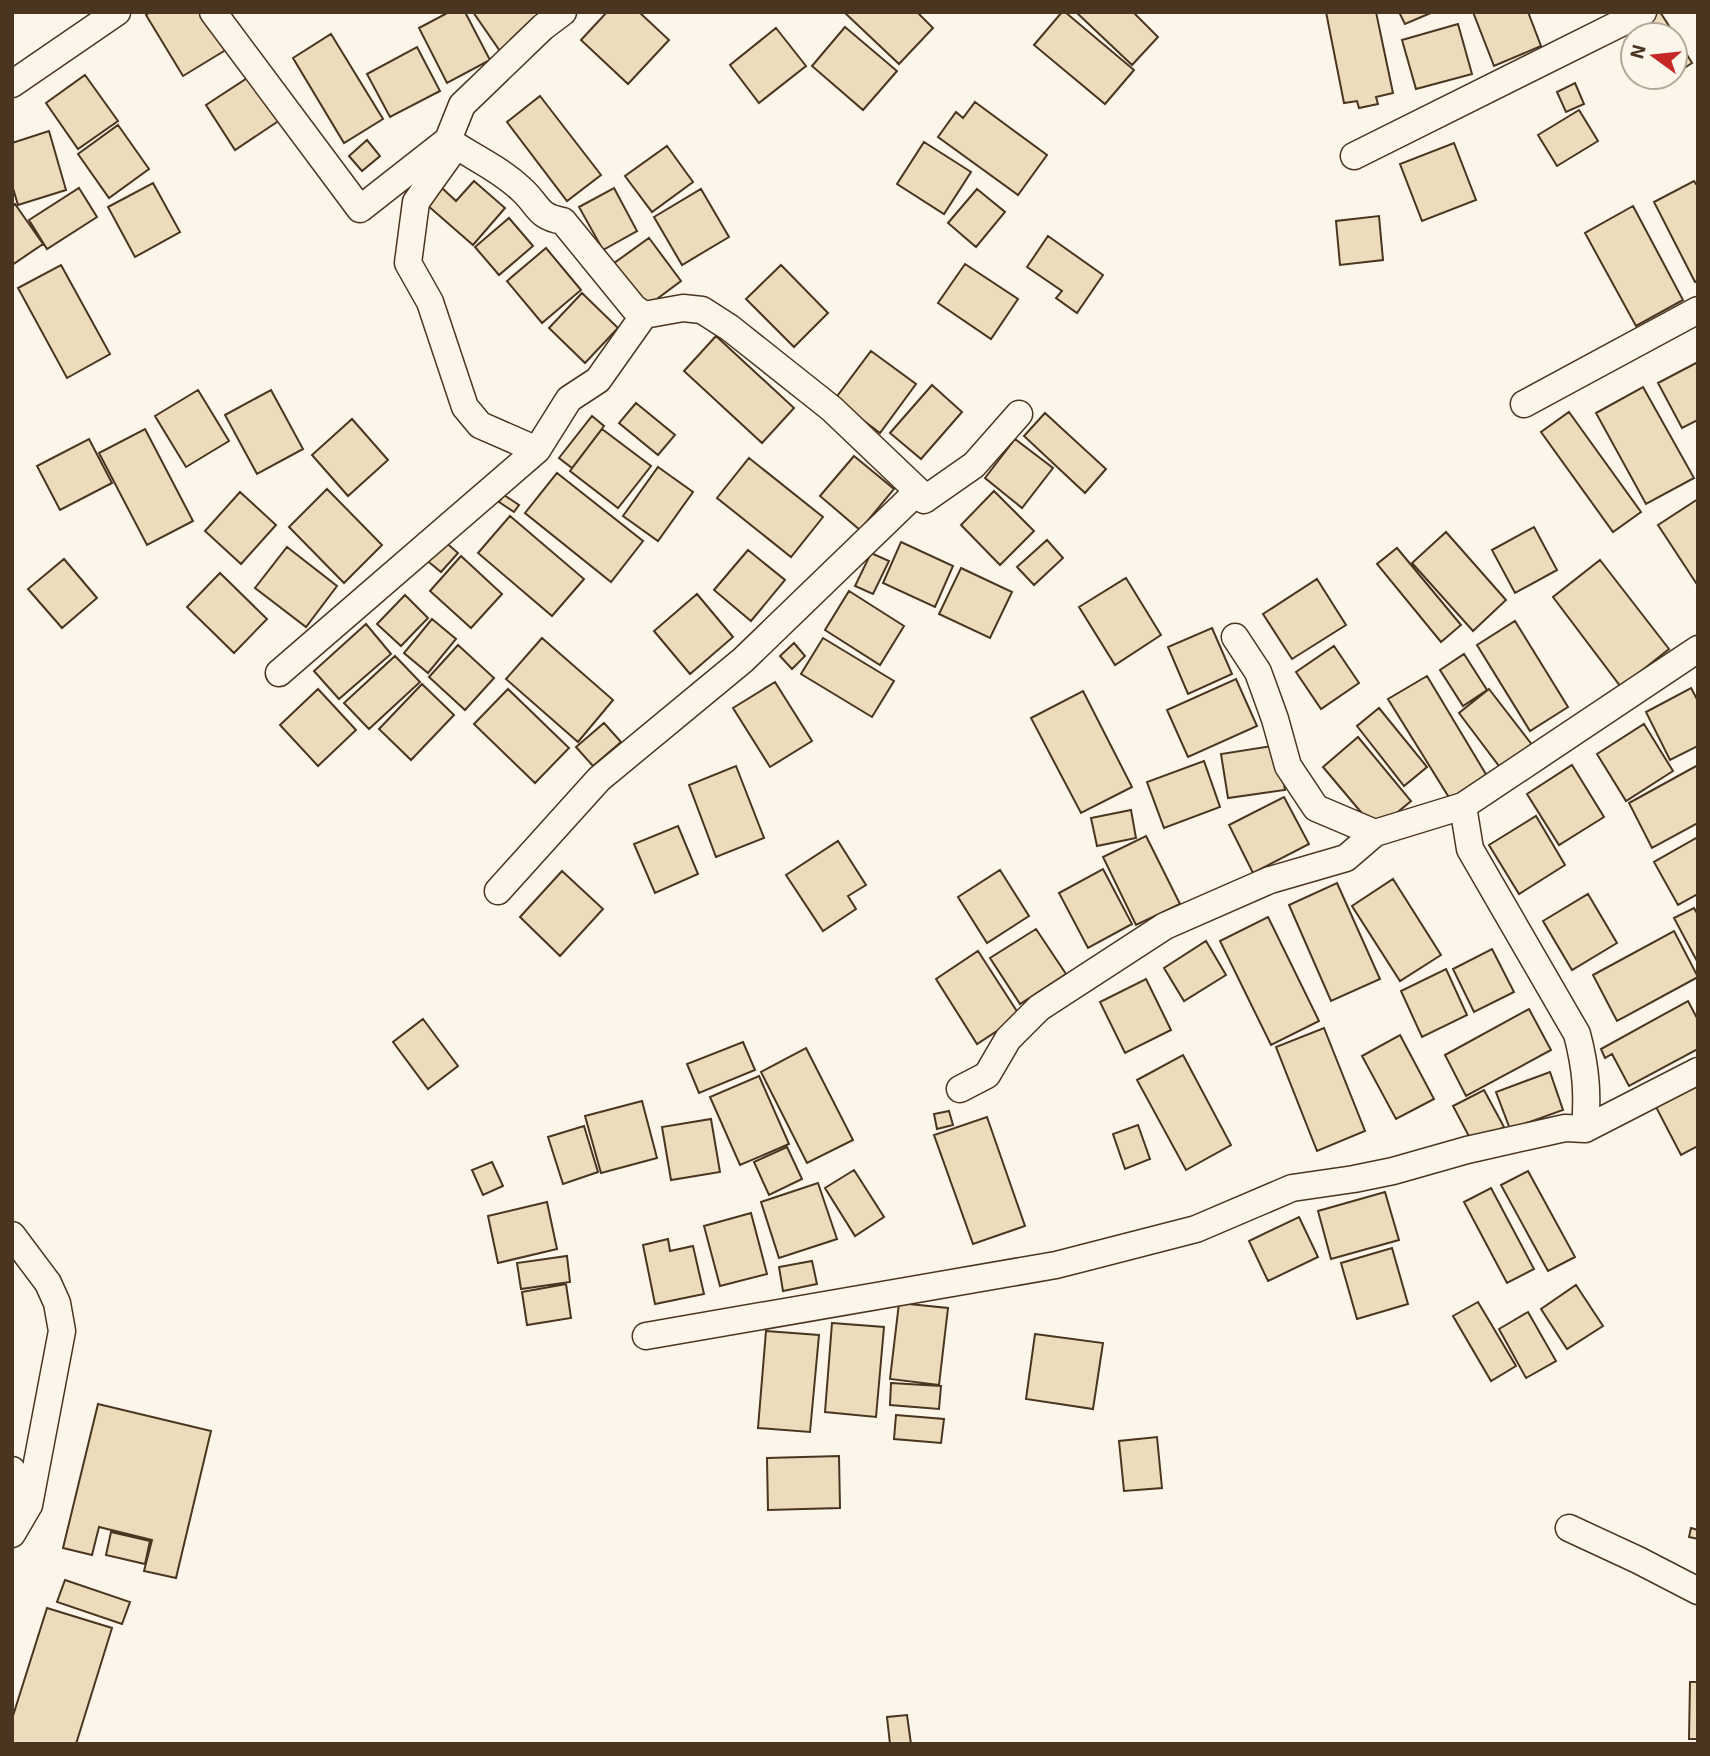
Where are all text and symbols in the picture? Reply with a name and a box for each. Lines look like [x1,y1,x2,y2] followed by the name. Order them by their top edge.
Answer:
[1619,21,1689,91] north arrow
[1624,42,1650,61] text: N

